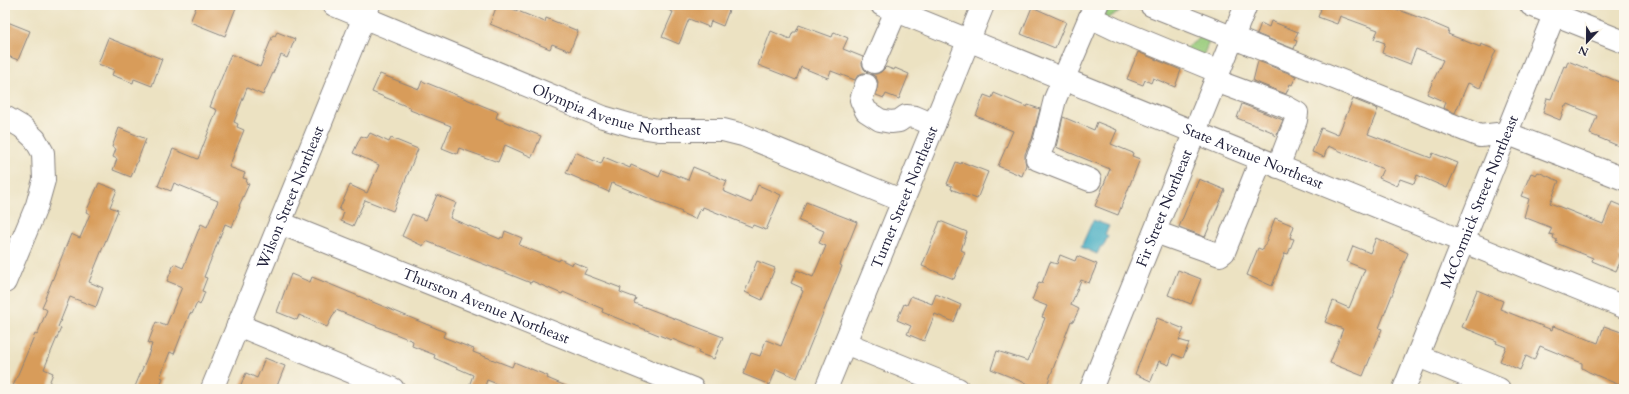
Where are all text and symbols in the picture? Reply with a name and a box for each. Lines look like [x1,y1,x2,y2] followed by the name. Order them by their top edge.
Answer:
[1567,22,1607,62] north arrow
[1576,42,1591,60] text: N
[529,79,701,140] street label: Olympia Avenue Northeast
[1436,112,1523,291] street label: McCormick Street Northeast
[1180,119,1327,194] street label: State Avenue Northeast
[252,123,329,273] street label: Wilson Street Northeast
[866,123,942,272] street label: Turner Street Northeast
[1131,146,1197,270] street label: Fir Street Northeast
[399,263,573,348] street label: Thurston Avenue Northeast

